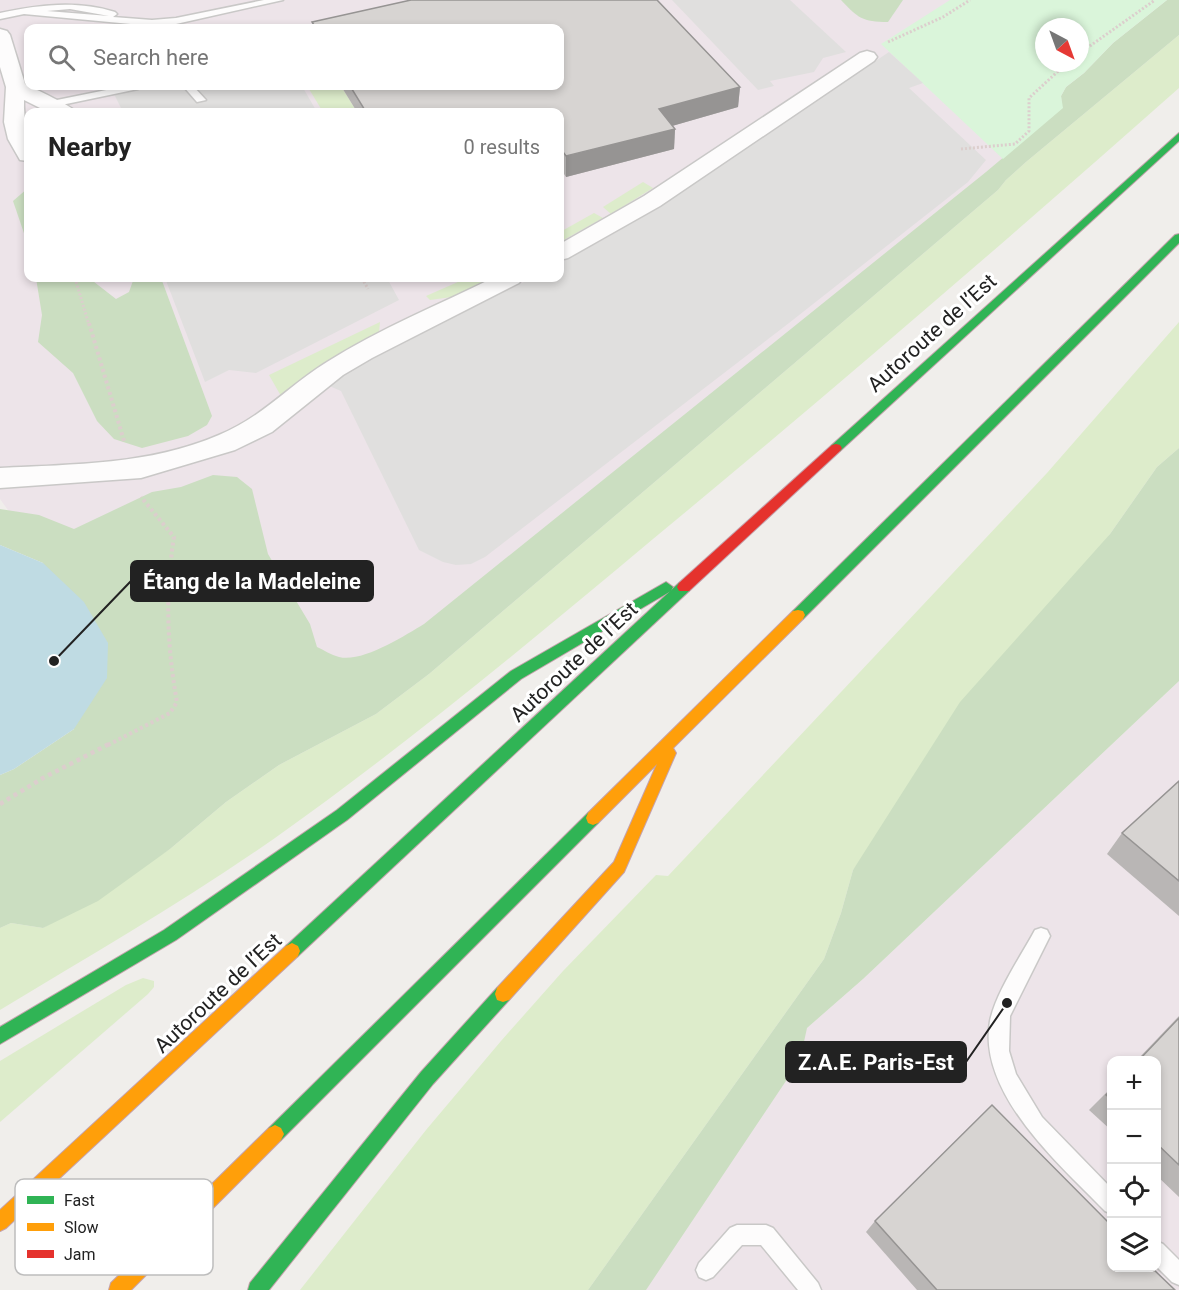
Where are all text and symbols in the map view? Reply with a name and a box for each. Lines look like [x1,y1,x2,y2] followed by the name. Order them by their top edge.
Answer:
[1035,18,1089,72] north arrow
[24,24,564,90] search box
[45,41,78,74] icon: search
[93,45,209,70] text: Search here
[48,132,131,162] text: Nearby
[464,135,540,159] text: 0 results
[863,269,1001,397] street label: Autoroute de l’Est
[131,561,373,601] callout: Étang de la Madeleine
[143,569,361,594] text: Étang de la Madeleine
[506,597,642,727] street label: Autoroute de l’Est
[150,928,286,1058] street label: Autoroute de l’Est
[786,1042,966,1082] callout: Z.A.E. Paris-Est
[798,1050,955,1075] text: Z.A.E. Paris-Est
[1107,1056,1161,1272] map controls
[1107,1056,1161,1110] button: +
[1107,1110,1161,1164] button: −
[1107,1164,1161,1218] button: locate
[15,1179,213,1275] legend
[64,1191,95,1210] text: Fast
[64,1218,99,1237] text: Slow
[1107,1218,1161,1272] button: layers
[64,1245,96,1264] text: Jam

